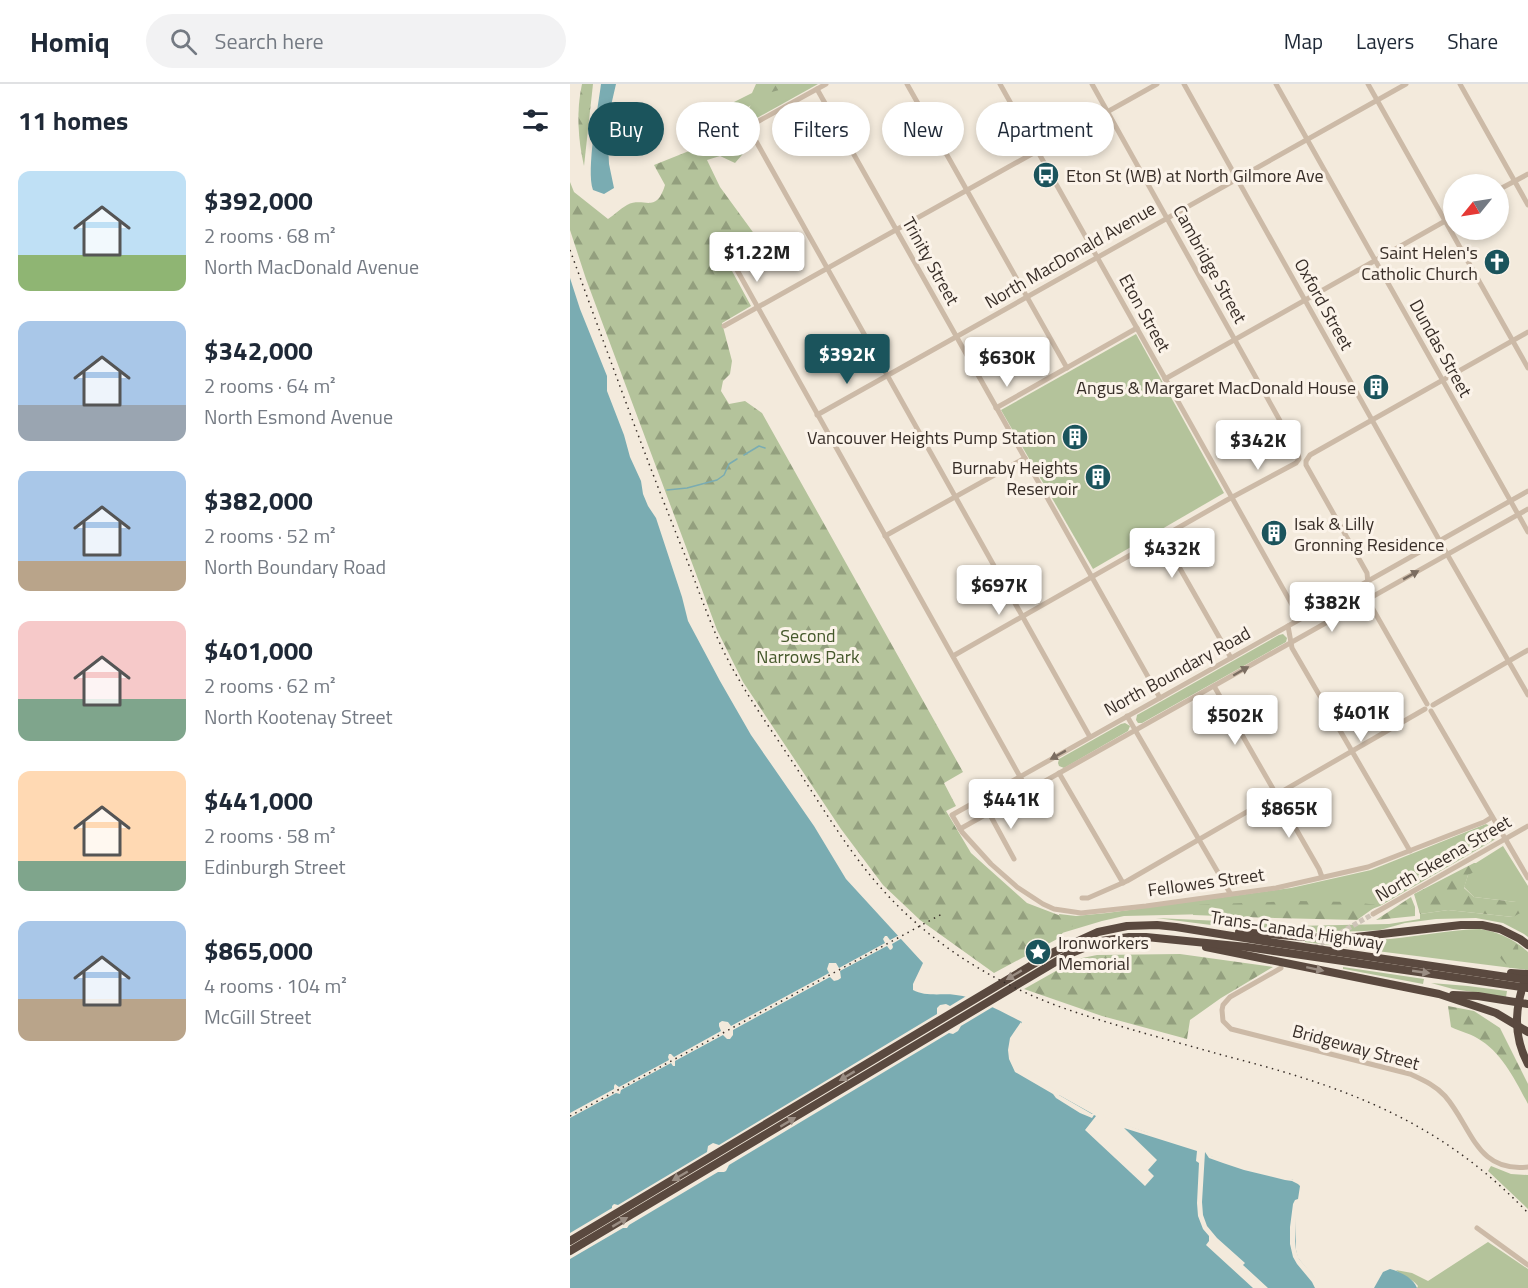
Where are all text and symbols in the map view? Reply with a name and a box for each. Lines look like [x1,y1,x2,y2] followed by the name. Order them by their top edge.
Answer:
[146,14,566,68] search box
[30,20,110,63] text: Homiq
[215,24,324,58] text: Search here
[167,25,200,58] icon: search
[1284,25,1323,57] text: Map
[1356,25,1414,57] text: Layers
[1447,25,1498,57] text: Share
[18,101,128,140] text: 11 homes
[588,102,664,156] chip: Buy
[676,102,760,156] chip: Rent
[772,102,870,156] chip: Filters
[882,102,964,156] chip: New
[976,102,1114,156] chip: Apartment
[519,104,552,137] icon: filters
[1031,160,1061,190] bus stop icon: Eton St (WB) at North Gilmore Ave
[1066,162,1324,189] place label: Eton St (WB) at North Gilmore Ave
[1443,174,1509,240] north arrow
[1443,174,1509,240] map controls
[204,181,313,220] text: $392,000
[66,195,138,267] icon: home
[979,195,1161,315] street label: North MacDonald Avenue
[1166,200,1254,329] street label: Cambridge Street
[896,212,967,311] street label: Trinity Street
[204,220,336,251] text: 2 rooms · 68 m²
[708,232,806,283] pin: $1.22M
[723,236,791,267] text: $1.22M
[1361,239,1478,287] place label: Saint Helen's Catholic Church
[1482,247,1512,277] church icon: Saint Helen's Catholic Church
[204,251,419,282] text: North MacDonald Avenue
[1288,253,1361,355] street label: Oxford Street
[1112,269,1178,358] street label: Eton Street
[1403,294,1479,402] street label: Dundas Street
[204,331,313,370] text: $342,000
[805,334,889,385] pin: $392K
[965,337,1049,388] pin: $630K
[819,338,875,369] text: $392K
[979,341,1035,372] text: $630K
[66,345,138,417] icon: home
[204,370,336,401] text: 2 rooms · 64 m²
[1361,372,1391,402] building icon: Angus & Margaret MacDonald House
[1076,374,1356,401] place label: Angus & Margaret MacDonald House
[204,401,393,432] text: North Esmond Avenue
[1216,420,1300,471] pin: $342K
[1060,422,1090,452] building icon: Vancouver Heights Pump Station
[807,424,1056,451] place label: Vancouver Heights Pump Station
[1230,424,1286,455] text: $342K
[952,454,1078,502] place label: Burnaby Heights Reservoir
[1083,462,1113,492] building icon: Burnaby Heights Reservoir
[204,481,313,520] text: $382,000
[66,495,138,567] icon: home
[1294,510,1444,558] place label: Isak & Lilly Gronning Residence
[1259,518,1289,548] building icon: Isak & Lilly Gronning Residence
[204,520,336,551] text: 2 rooms · 52 m²
[1130,528,1214,579] pin: $432K
[1144,532,1200,563] text: $432K
[204,551,386,582] text: North Boundary Road
[957,565,1041,616] pin: $697K
[971,569,1027,600] text: $697K
[1403,570,1420,580] one-way arrow
[1290,582,1374,633] pin: $382K
[1304,586,1360,617] text: $382K
[1099,619,1255,723] street label: North Boundary Road
[756,622,860,670] park label: Second Narrows Park
[204,631,313,670] text: $401,000
[66,645,138,717] icon: home
[1233,666,1250,676] one-way arrow
[204,670,336,701] text: 2 rooms · 62 m²
[1319,692,1403,743] pin: $401K
[1193,695,1277,746] pin: $502K
[1333,696,1389,727] text: $401K
[1207,699,1263,730] text: $502K
[204,701,393,732] text: North Kootenay Street
[1049,750,1066,760] one-way arrow
[969,779,1053,830] pin: $441K
[204,781,313,820] text: $441,000
[983,783,1039,814] text: $441K
[1247,788,1331,839] pin: $865K
[1261,792,1317,823] text: $865K
[66,795,138,867] icon: home
[1370,808,1517,908] street label: North Skeena Street
[204,820,336,851] text: 2 rooms · 58 m²
[204,851,345,882] text: Edinburgh Street
[1146,860,1267,904] street label: Fellowes Street
[1208,903,1386,957] street label: Trans-Canada Highway
[1058,929,1149,977] place label: Ironworkers Memorial
[204,931,313,970] text: $865,000
[1023,937,1053,967] place icon: Ironworkers Memorial
[66,945,138,1017] icon: home
[1306,965,1325,974] one-way arrow
[1411,968,1430,977] one-way arrow
[204,970,347,1001] text: 4 rooms · 104 m²
[1006,970,1022,981] one-way arrow
[204,1001,311,1032] text: McGill Street
[1289,1017,1423,1077] street label: Bridgeway Street
[839,1070,855,1081] one-way arrow
[780,1116,796,1127] one-way arrow
[672,1170,688,1181] one-way arrow
[612,1216,628,1227] one-way arrow

